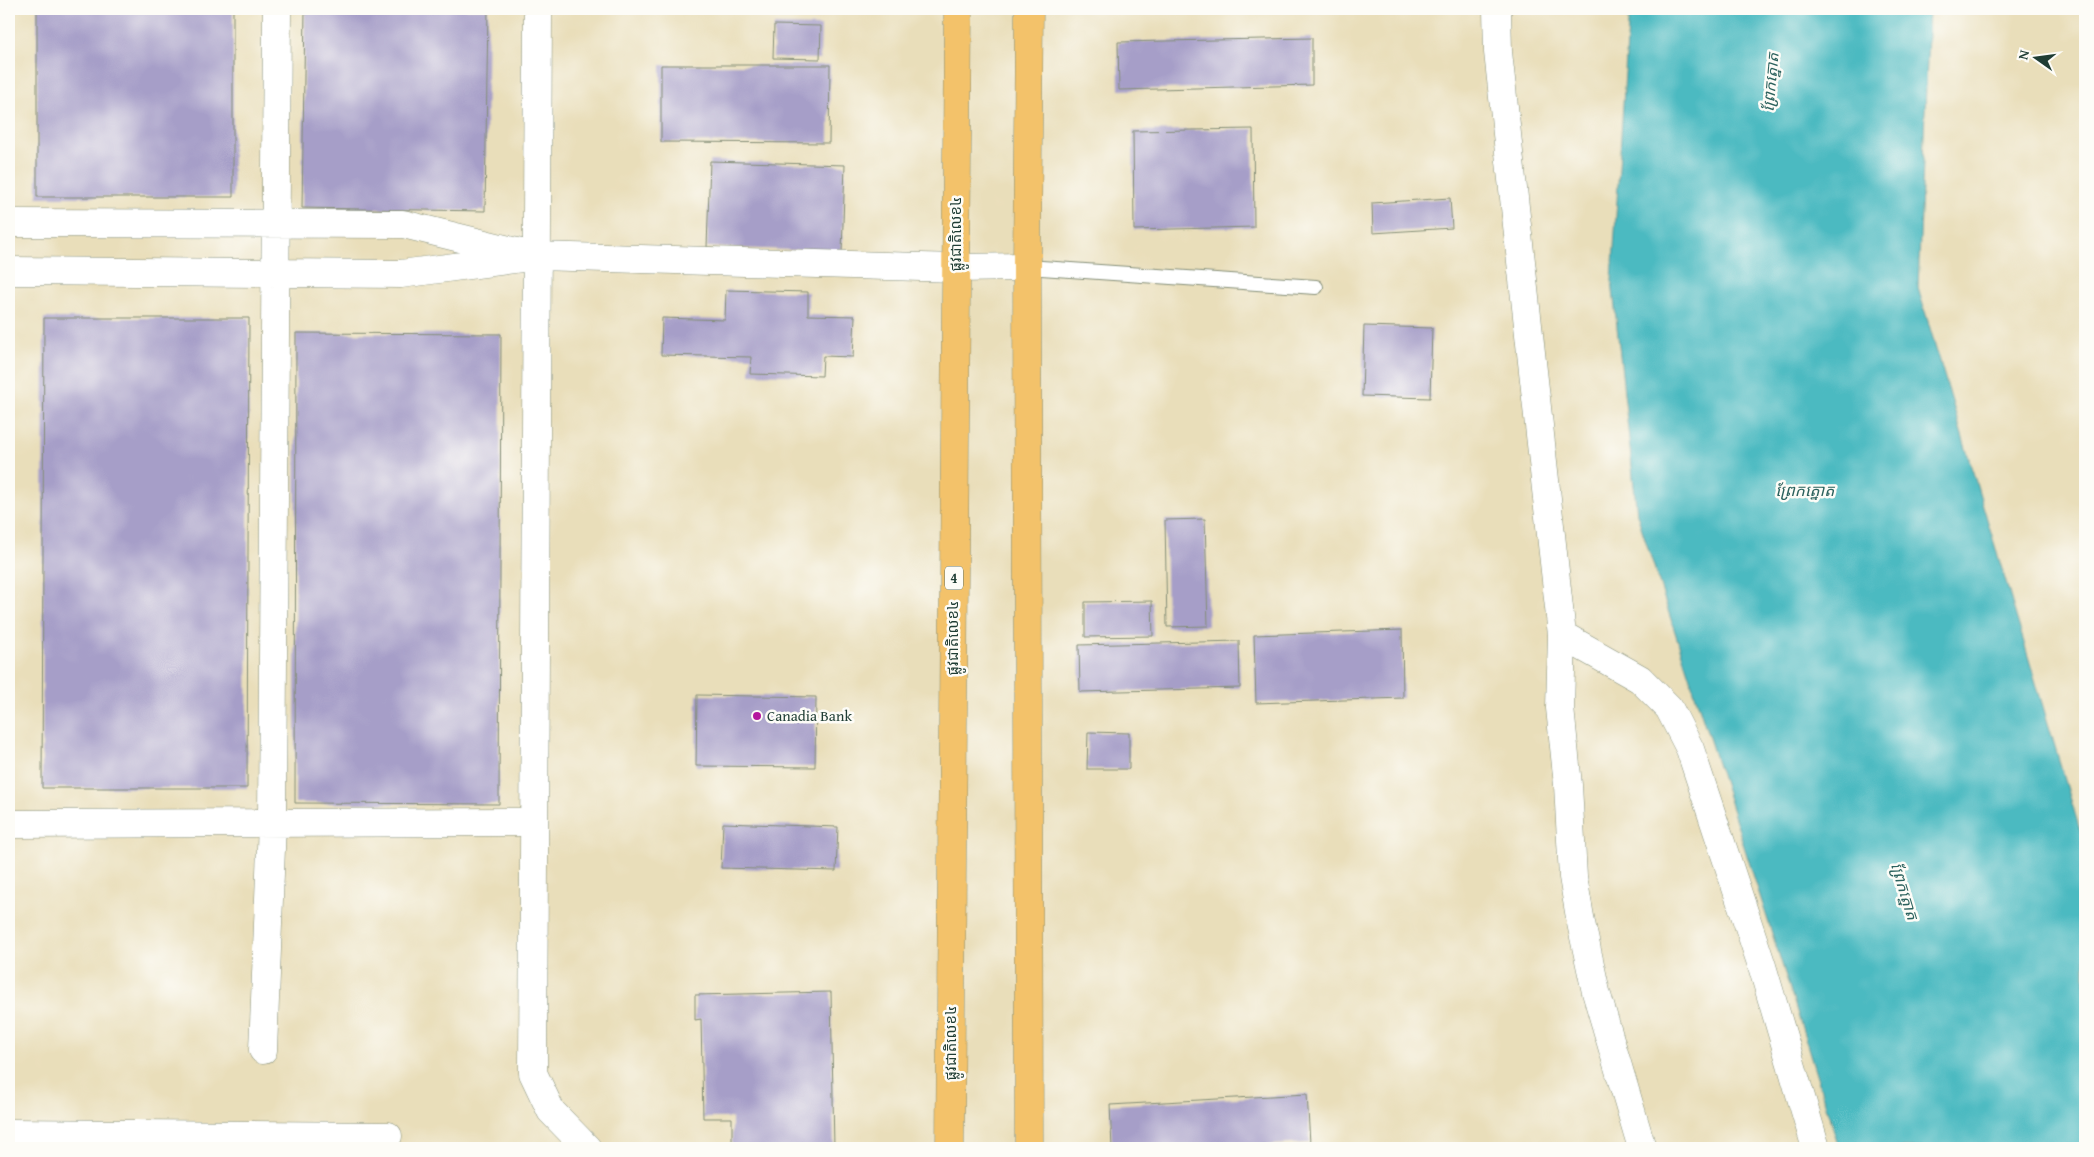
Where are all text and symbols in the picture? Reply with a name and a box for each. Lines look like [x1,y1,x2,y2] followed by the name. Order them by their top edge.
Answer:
[2012,32,2062,82] north arrow
[2013,47,2034,62] text: N
[1755,51,1785,112] water label: ព្រែកត្នោត
[945,196,969,272] street label: ផ្លូវជាតិលេខ៤
[1775,478,1835,502] water label: ព្រែកត្នោត
[945,566,963,590] road number: 4
[942,600,966,676] street label: ផ្លូវជាតិលេខ៤
[767,705,852,726] place label: Canadia Bank
[751,710,763,722] marker: Canadia Bank
[1885,859,1925,924] water label: ព្រែកត្នោត
[940,1005,964,1081] street label: ផ្លូវជាតិលេខ៤

